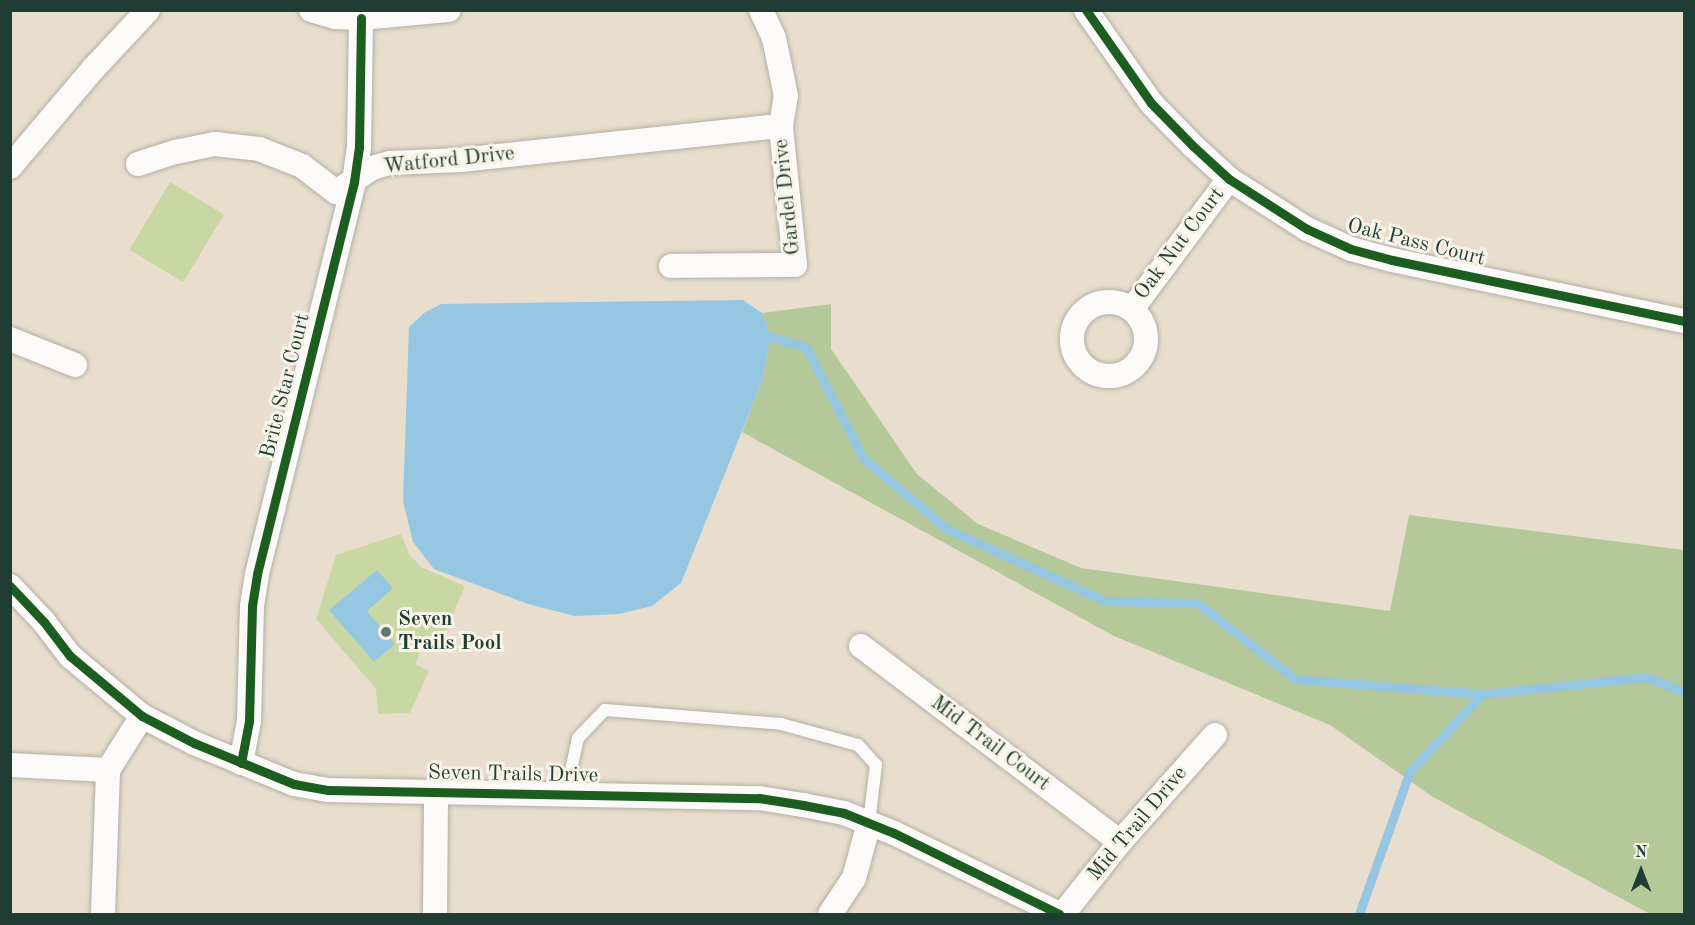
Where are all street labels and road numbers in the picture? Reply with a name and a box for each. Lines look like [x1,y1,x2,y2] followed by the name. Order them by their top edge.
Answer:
[769,138,807,256] street label: Gardel Drive
[382,142,516,180] street label: Watford Drive
[1130,183,1230,305] street label: Oak Nut Court
[1344,214,1488,272] street label: Oak Pass Court
[256,311,316,461] street label: Brite Star Court
[925,691,1055,797] street label: Mid Trail Court
[428,761,598,789] street label: Seven Trails Drive
[1083,762,1193,886] street label: Mid Trail Drive

